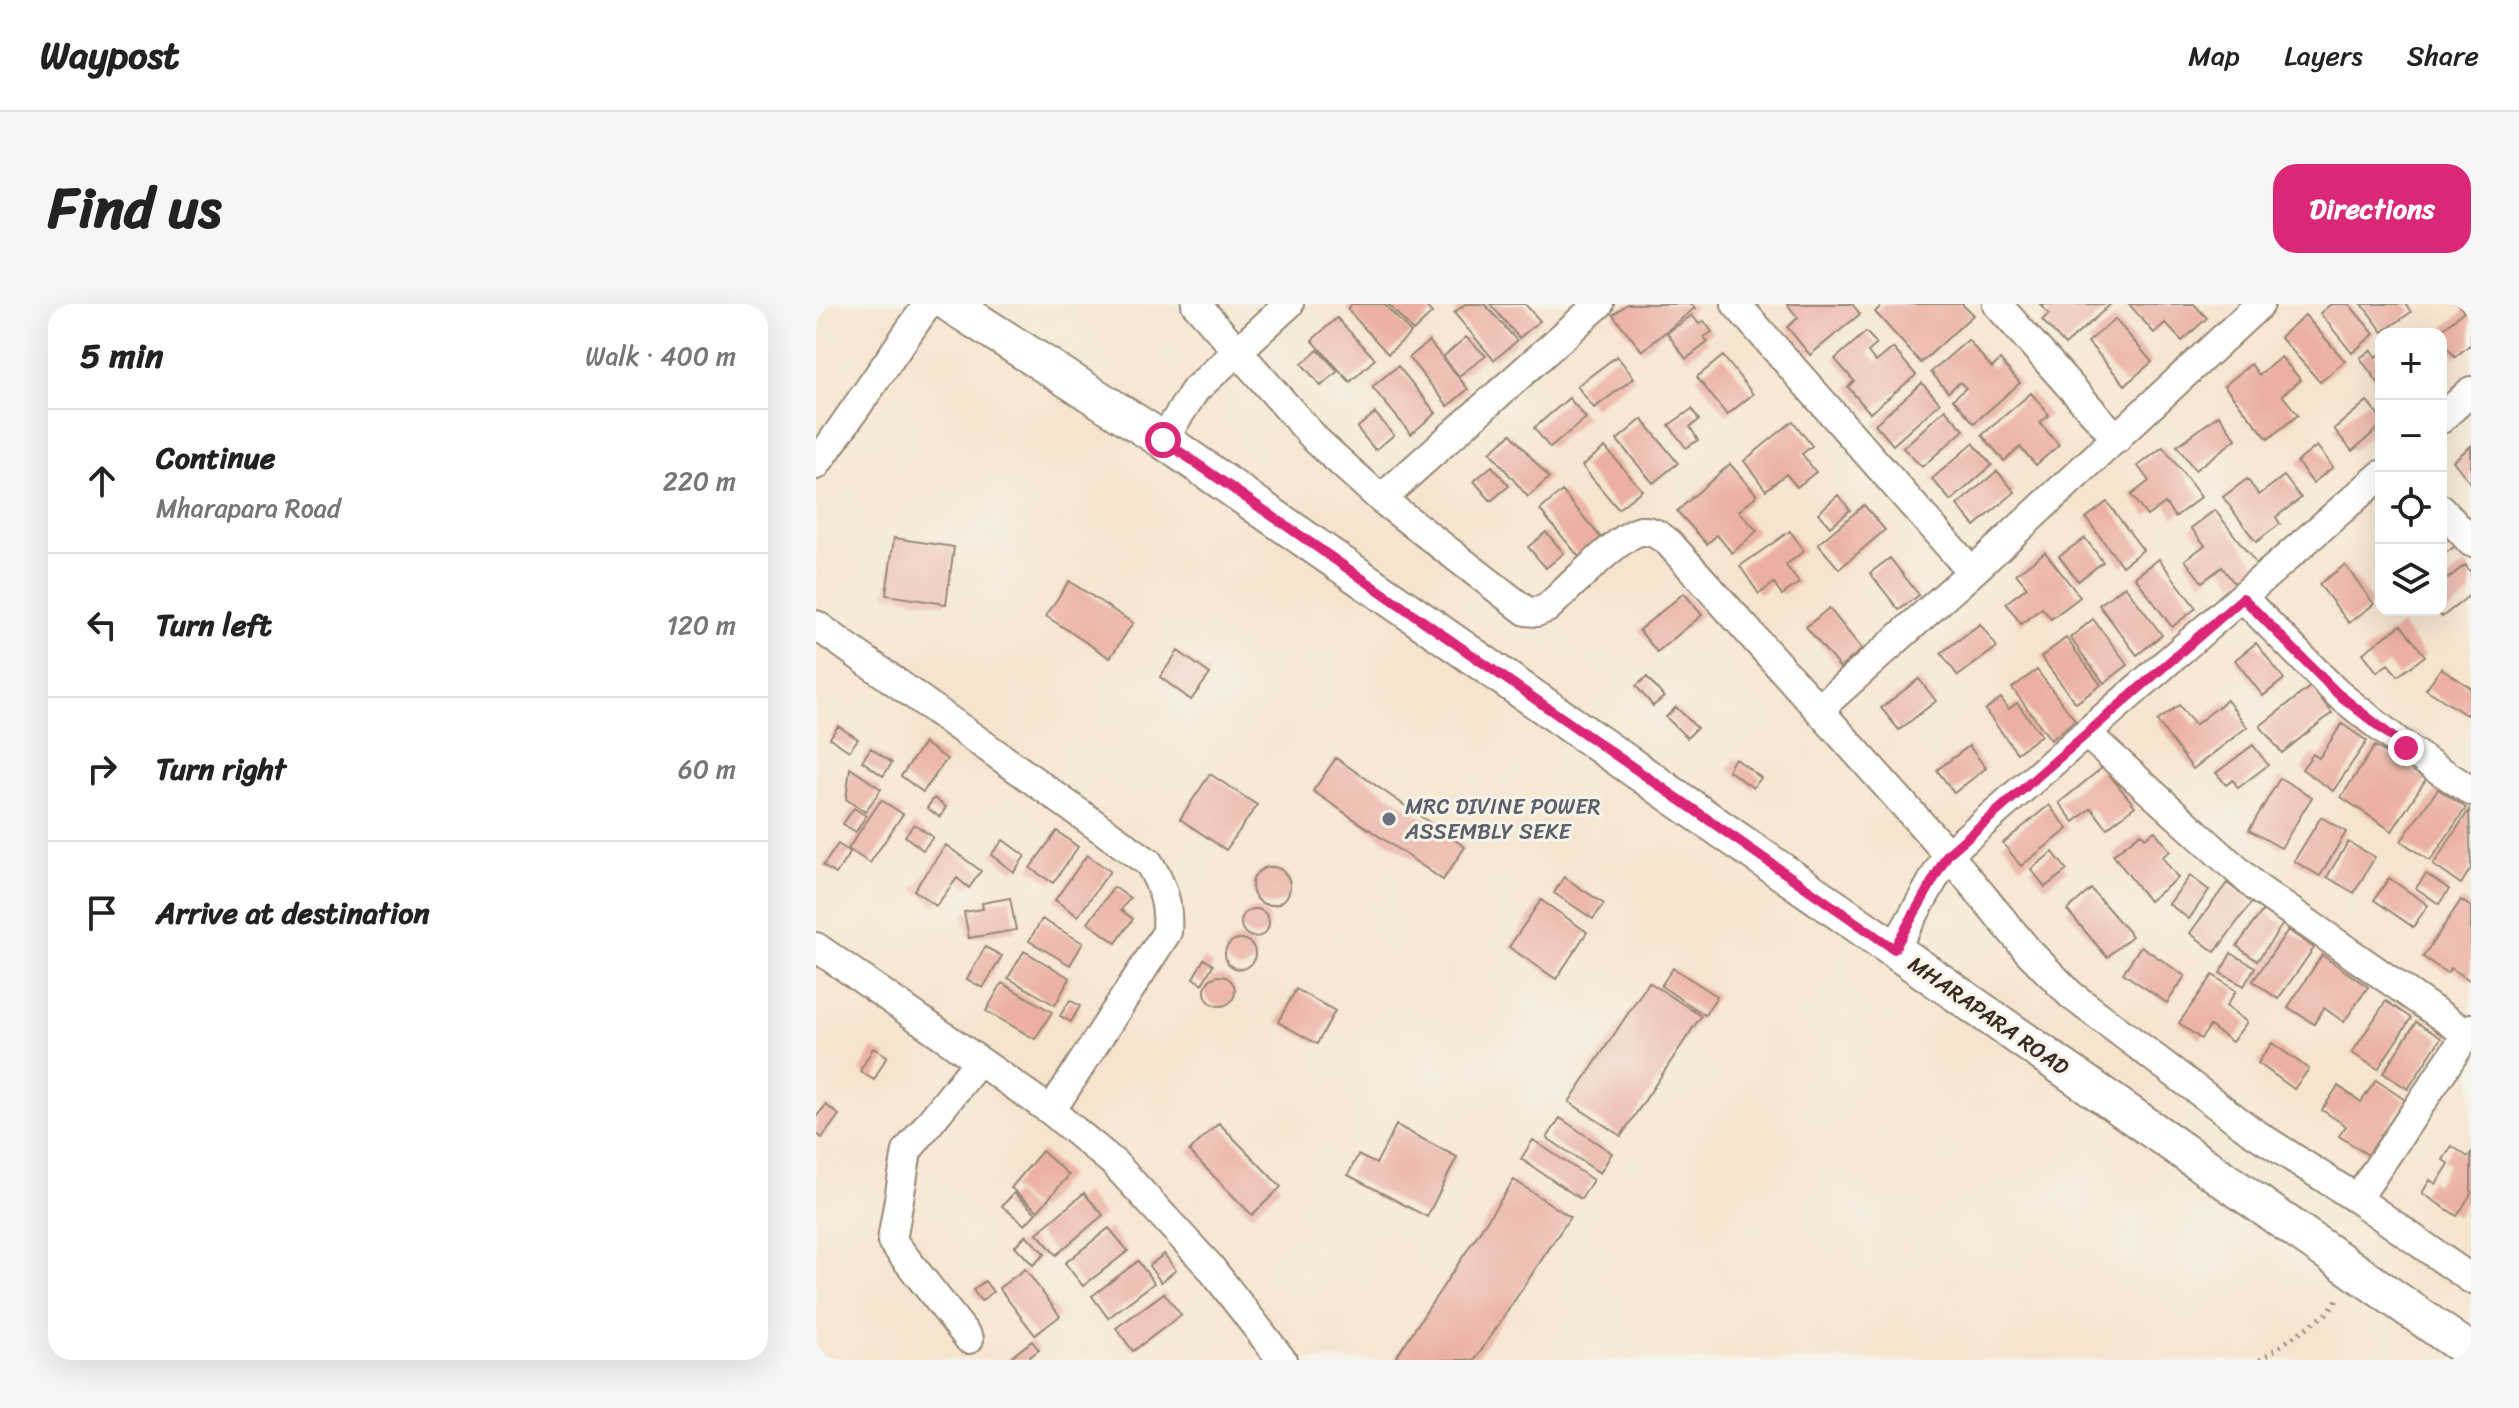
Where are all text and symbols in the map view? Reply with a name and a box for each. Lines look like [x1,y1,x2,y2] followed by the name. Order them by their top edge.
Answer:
[40,22,180,89] text: Waypost
[2188,31,2240,80] text: Map
[2284,31,2363,80] text: Layers
[2407,31,2479,80] text: Share
[48,159,221,258] text: Find us
[2273,164,2471,253] button: Directions
[80,326,163,386] text: 5 min
[2375,328,2447,616] map controls
[2375,328,2447,400] button: +
[585,333,736,379] text: Walk · 400 m
[2375,400,2447,472] button: −
[1145,422,1181,458] route start
[156,431,275,485] text: Continue
[663,458,736,504] text: 220 m
[80,459,124,503] icon: ahead
[2375,472,2447,544] button: locate
[156,485,341,531] text: Mharapara Road
[2375,544,2447,616] button: layers
[156,598,272,652] text: Turn left
[667,602,736,648] text: 120 m
[80,603,124,647] icon: left
[2388,730,2424,766] route end
[156,742,286,796] text: Turn right
[678,746,736,792] text: 60 m
[80,747,124,791] icon: right
[1404,787,1600,851] place label: MRC DIVINE POWER ASSEMBLY SEKE
[1380,810,1398,828] marker: MRC DIVINE POWER ASSEMBLY SEKE
[156,886,430,940] text: Arrive at destination
[80,891,124,935] icon: arrive
[1900,945,2078,1086] street label: MHARAPARA ROAD

